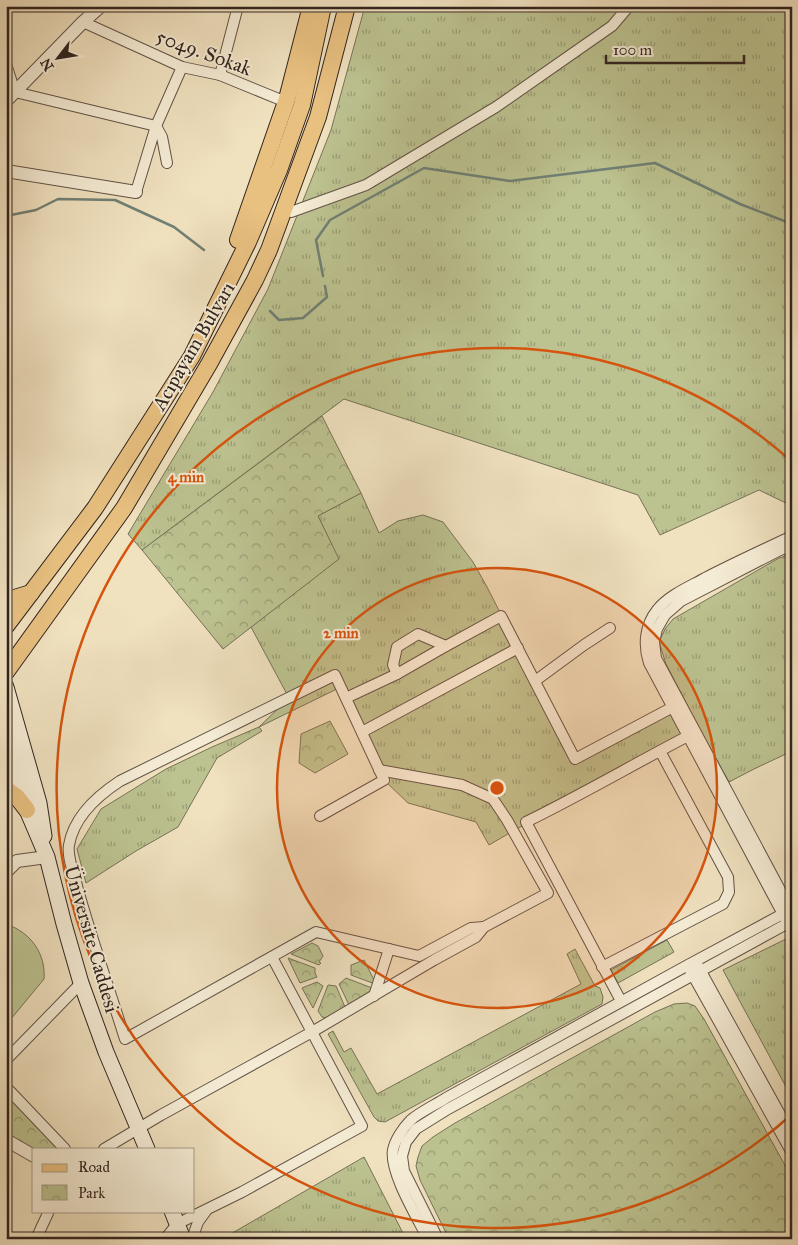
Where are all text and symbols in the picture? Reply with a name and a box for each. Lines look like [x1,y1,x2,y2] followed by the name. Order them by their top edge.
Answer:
[153,24,256,81] street label: 5049. Sokak
[32,32,82,82] north arrow
[606,32,743,64] scale bar
[613,41,653,59] text: 100 m
[37,55,58,74] text: N
[146,277,240,415] street label: Acıpayam Bulvarı
[168,468,205,487] text: 4 min
[323,624,360,642] text: 2 min
[488,779,506,797] centre of rings
[59,862,125,1016] street label: Üniversite Caddesi
[32,1148,195,1212] legend
[78,1158,110,1176] text: Road
[78,1184,105,1202] text: Park

